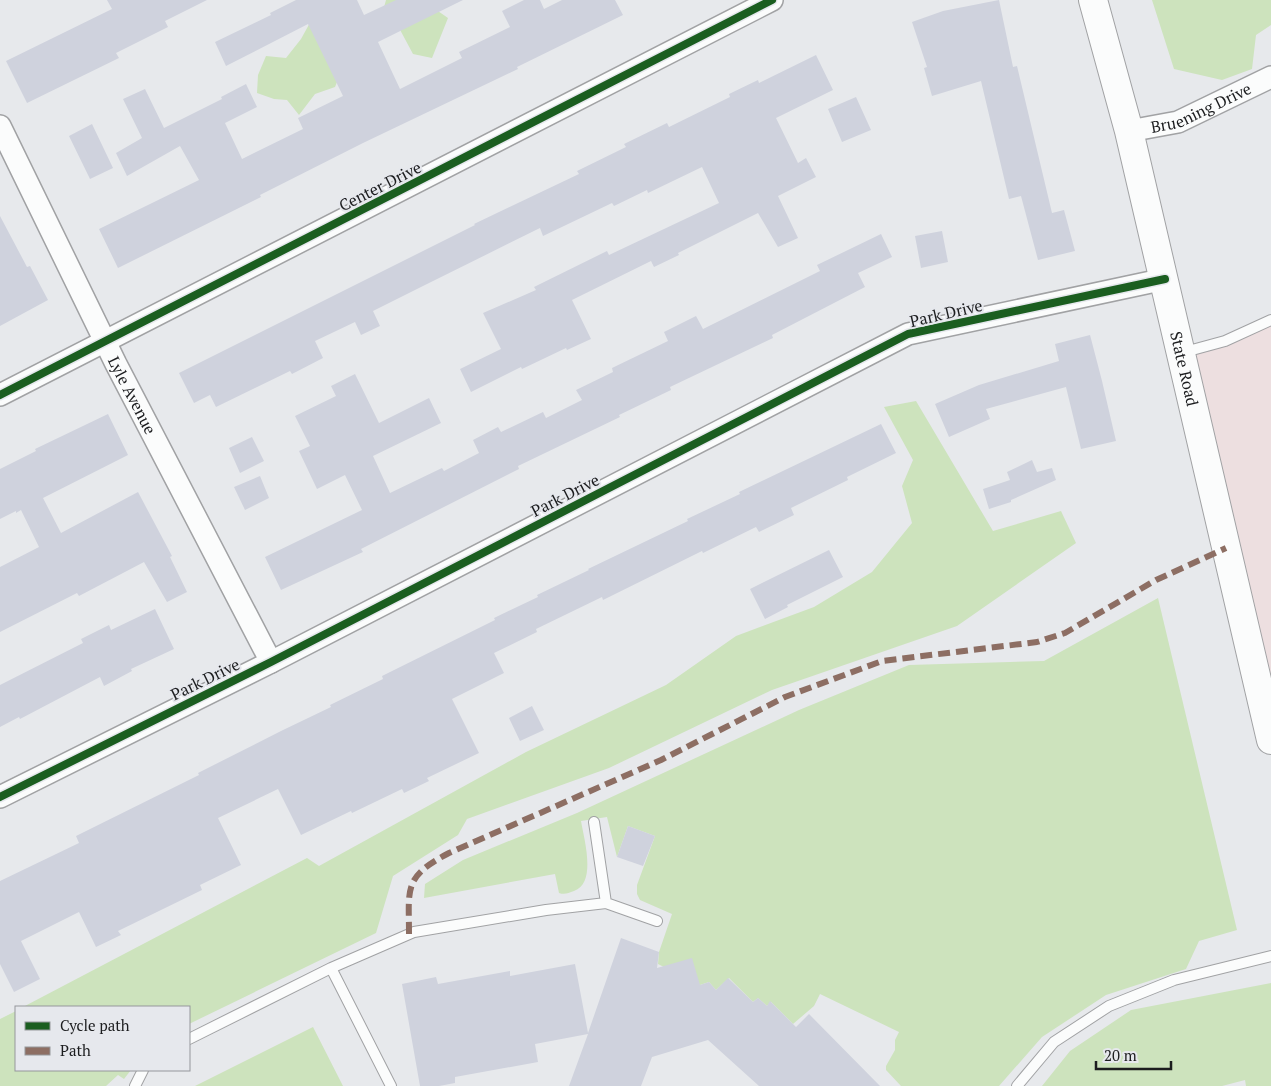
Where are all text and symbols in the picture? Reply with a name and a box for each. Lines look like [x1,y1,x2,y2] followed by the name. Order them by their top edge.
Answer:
[1149,77,1255,138] street label: Bruening Drive
[335,156,425,216] street label: Center Drive
[907,294,985,332] street label: Park Drive
[1165,329,1204,408] street label: State Road
[103,353,162,438] street label: Lyle Avenue
[527,468,603,522] street label: Park Drive
[167,653,243,705] street label: Park Drive
[15,1006,190,1071] legend
[60,1015,130,1035] text: Cycle path
[1096,1038,1171,1070] scale bar
[60,1040,91,1060] text: Path
[1104,1045,1137,1065] text: 20 m

